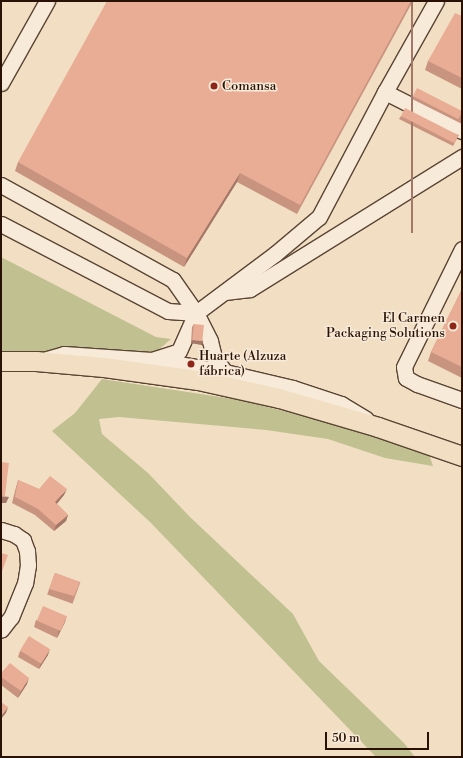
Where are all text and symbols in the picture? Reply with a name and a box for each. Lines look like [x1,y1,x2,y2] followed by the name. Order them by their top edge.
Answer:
[222,78,276,94] place label: Comansa
[209,81,219,91] marker: Comansa
[326,311,445,342] place label: El Carmen Packaging Solutions
[448,321,458,331] marker: El Carmen Packaging Solutions
[199,349,286,380] place label: Huarte (Alzuza fábrica)
[186,359,196,369] marker: Huarte (Alzuza fábrica)
[327,724,431,750] scale bar
[332,731,360,746] text: 50 m

